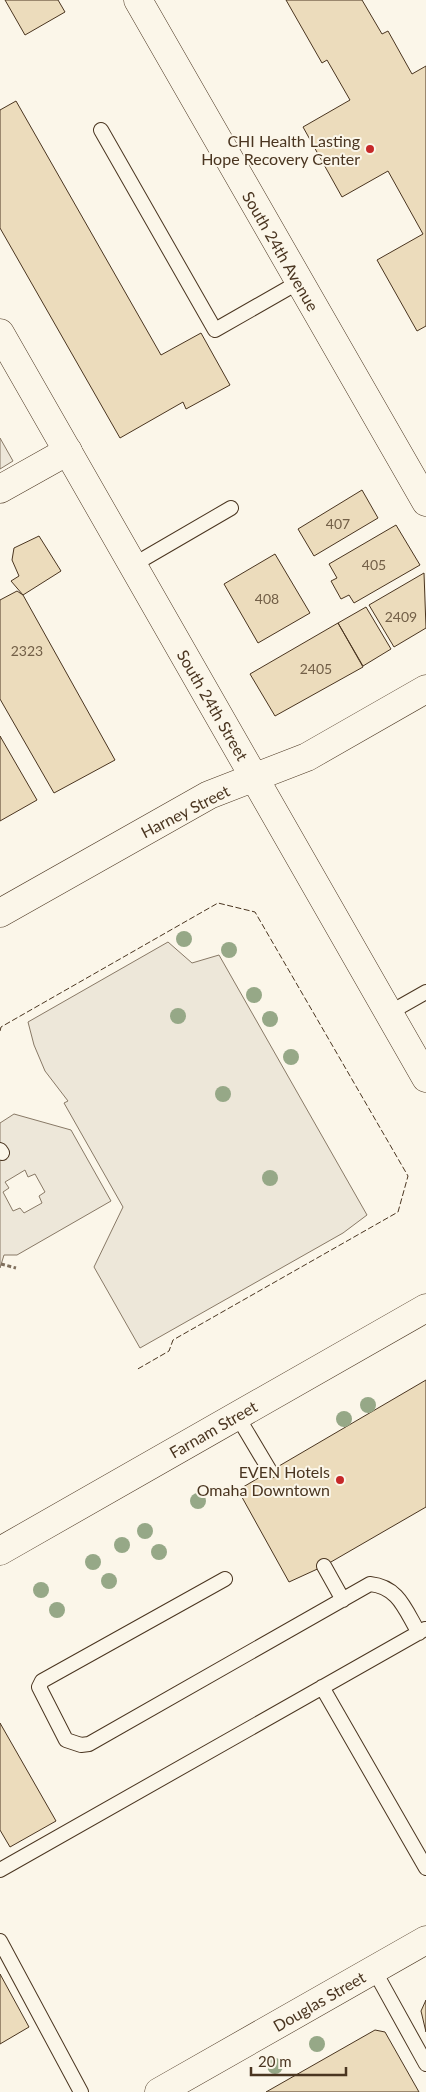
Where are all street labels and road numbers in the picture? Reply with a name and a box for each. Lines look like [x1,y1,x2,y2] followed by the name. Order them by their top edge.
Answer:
[239,188,323,314] street label: South 24th Avenue
[174,646,253,764] street label: South 24th Street
[137,780,233,841] street label: Harney Street
[166,1396,260,1462] street label: Farnam Street
[270,1967,369,2035] street label: Douglas Street

